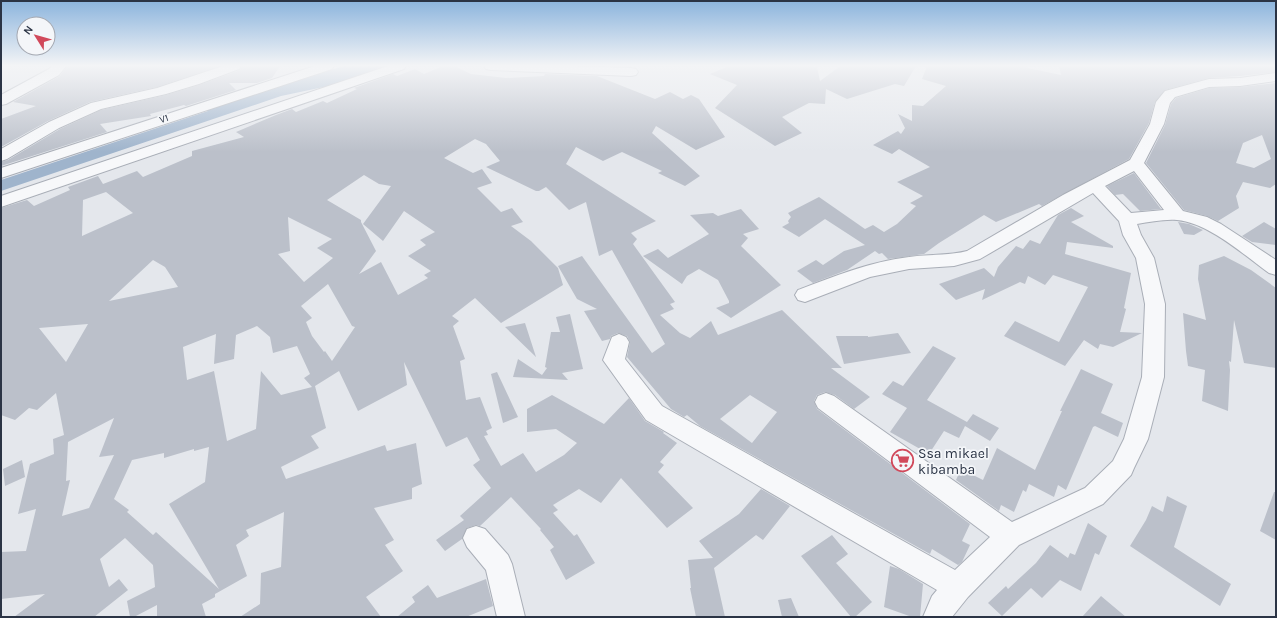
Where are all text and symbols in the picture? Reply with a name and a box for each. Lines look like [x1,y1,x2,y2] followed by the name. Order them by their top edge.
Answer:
[16,16,56,56] north arrow
[21,23,36,37] text: N
[158,112,170,126] street label: V1
[918,445,989,478] place label: Ssa mikael kibamba
[890,448,916,474] supermarket icon: Ssa mikael kibamba

